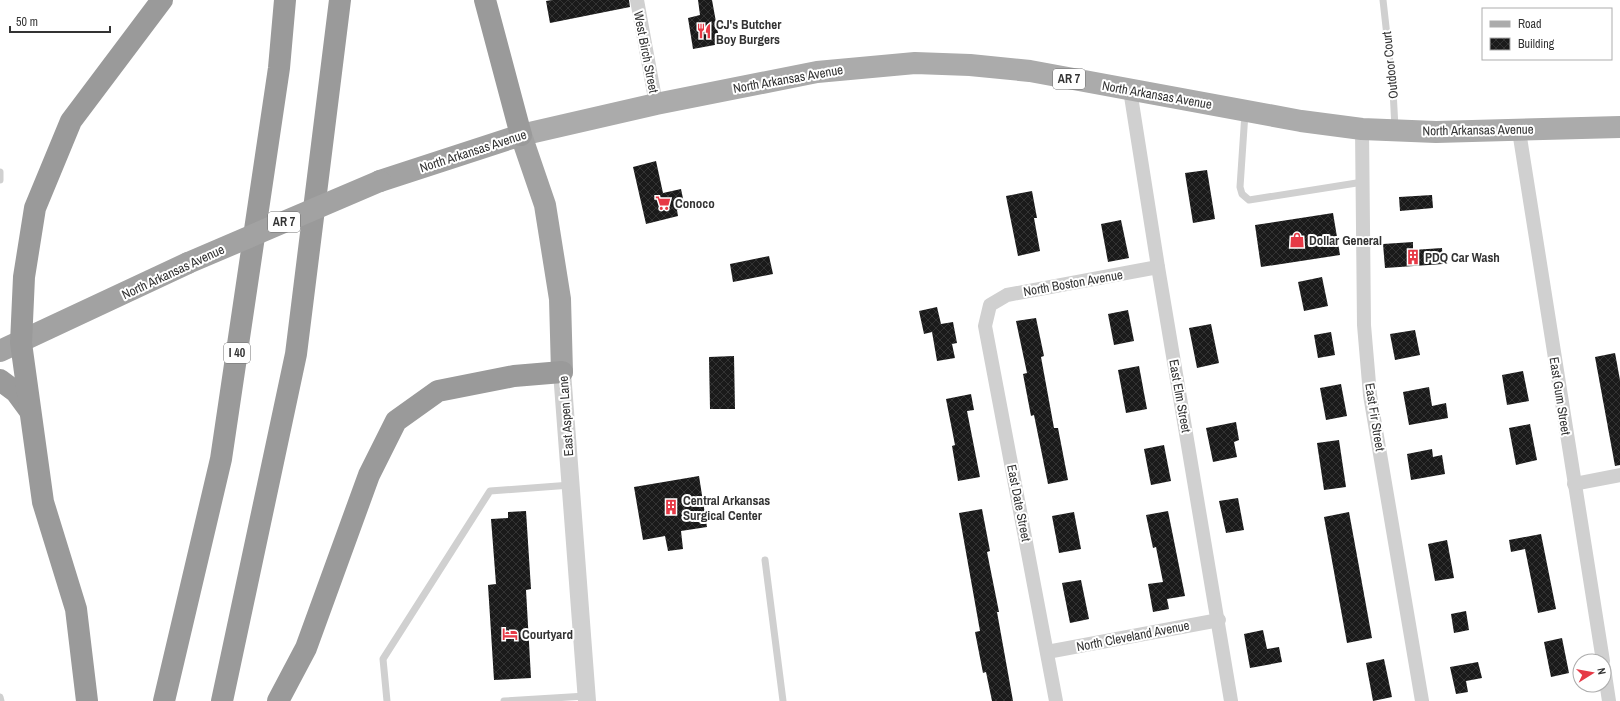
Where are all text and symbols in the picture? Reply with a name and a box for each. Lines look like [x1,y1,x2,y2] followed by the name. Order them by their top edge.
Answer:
[10,8,110,34] scale bar
[1482,8,1612,60] legend
[630,9,662,95] street label: West Birch Street
[16,14,38,30] text: 50 m
[716,16,782,48] place label: CJ's Butcher Boy Burgers
[1518,16,1542,32] text: Road
[695,22,713,40] restaurant icon: CJ's Butcher Boy Burgers
[1378,30,1402,99] street label: Outdoor Court
[1518,36,1555,52] text: Building
[732,61,844,97] street label: North Arkansas Avenue
[1053,69,1085,89] road number: AR 7
[1101,77,1213,113] street label: North Arkansas Avenue
[1422,121,1534,139] street label: North Arkansas Avenue
[417,126,529,176] street label: North Arkansas Avenue
[654,194,672,212] supermarket icon: Conoco
[675,195,715,212] place label: Conoco
[268,212,300,232] road number: AR 7
[1288,231,1306,249] shop icon: Dollar General
[1309,232,1382,249] place label: Dollar General
[119,241,227,303] street label: North Arkansas Avenue
[1404,248,1422,266] building icon: PDQ Car Wash
[1425,249,1500,266] place label: PDQ Car Wash
[1022,266,1124,300] street label: North Boston Avenue
[224,343,250,363] road number: I 40
[1545,356,1575,436] street label: East Gum Street
[1165,358,1195,434] street label: East Elm Street
[555,375,577,457] street label: East Aspen Lane
[1361,382,1389,452] street label: East Fir Street
[1003,463,1035,543] street label: East Date Street
[683,492,770,524] place label: Central Arkansas Surgical Center
[662,498,680,516] building icon: Central Arkansas Surgical Center
[1075,617,1191,655] street label: North Cleveland Avenue
[501,625,519,643] hotel icon: Courtyard
[522,626,573,643] place label: Courtyard
[1572,653,1612,693] north arrow
[1594,667,1609,676] text: N

